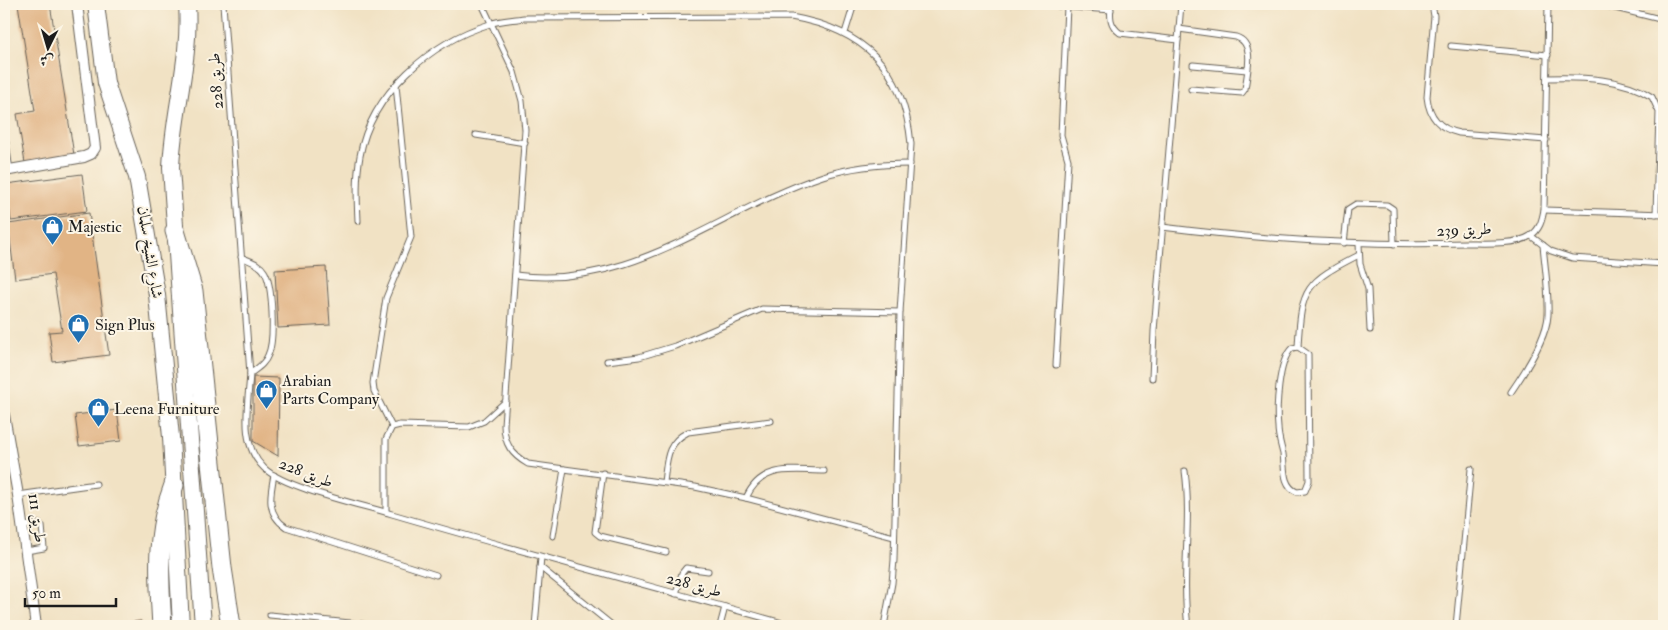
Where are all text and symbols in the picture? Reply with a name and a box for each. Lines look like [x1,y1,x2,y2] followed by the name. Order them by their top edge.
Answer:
[22,22,72,72] north arrow
[39,51,55,70] text: ش
[204,52,228,110] street label: طريق 228
[129,204,167,300] street label: شارع الشيخ سلمان
[40,215,64,246] shop icon: Majestic
[68,217,122,237] place label: Majestic
[1436,219,1492,241] street label: طريق 239
[67,313,91,344] shop icon: Sign Plus
[95,315,155,335] place label: Sign Plus
[281,371,380,410] place label: Arabian Parts Company
[254,378,278,409] shop icon: Arabian Parts Company
[86,397,110,428] shop icon: Leena Furniture
[114,399,220,419] place label: Leena Furniture
[276,454,336,492] street label: طريق 228
[24,492,50,544] street label: طريق 111
[664,568,724,602] street label: طريق 228
[25,575,116,607] scale bar
[32,584,61,603] text: 50 m

